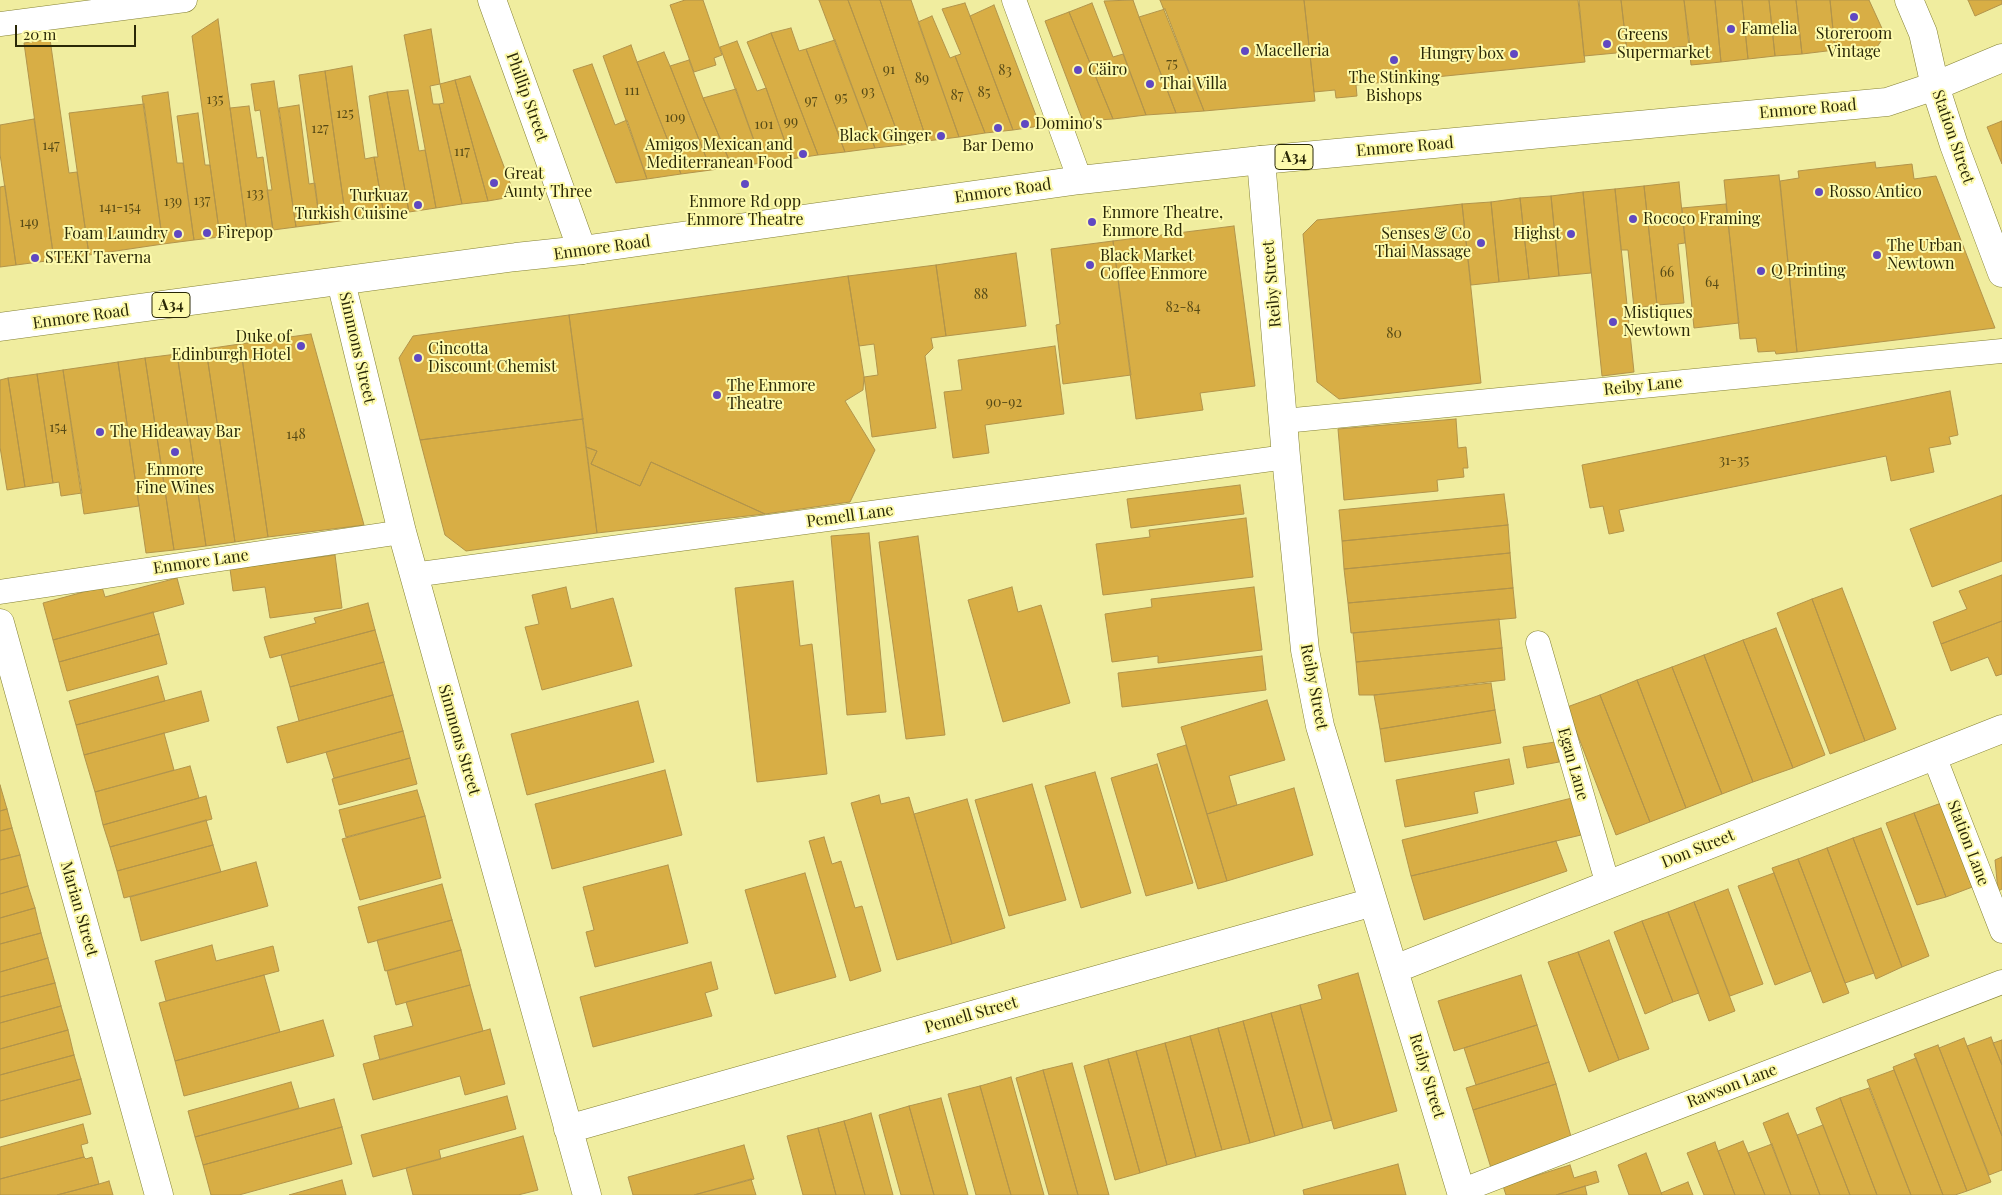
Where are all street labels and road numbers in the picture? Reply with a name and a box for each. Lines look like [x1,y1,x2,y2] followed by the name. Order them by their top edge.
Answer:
[502,50,552,144] street label: Phillip Street
[1928,88,1978,186] street label: Station Street
[1759,95,1857,123] street label: Enmore Road
[1356,133,1454,161] street label: Enmore Road
[1275,144,1313,170] road number: A34
[953,175,1053,207] street label: Enmore Road
[552,232,652,264] street label: Enmore Road
[1259,240,1285,328] street label: Reiby Street
[335,290,379,406] street label: Simmons Street
[152,292,190,318] road number: A34
[31,301,131,333] street label: Enmore Road
[1603,372,1683,400] street label: Reiby Lane
[805,500,895,532] street label: Pemell Lane
[152,546,250,578] street label: Enmore Lane
[1296,642,1332,732] street label: Reiby Street
[434,682,484,798] street label: Simmons Street
[1553,726,1593,802] street label: Egan Lane
[1943,798,1993,888] street label: Station Lane
[1659,826,1737,872] street label: Don Street
[56,859,102,959] street label: Marian Street
[922,993,1020,1037] street label: Pemell Street
[1405,1032,1449,1120] street label: Reiby Street
[1684,1060,1780,1112] street label: Rawson Lane

